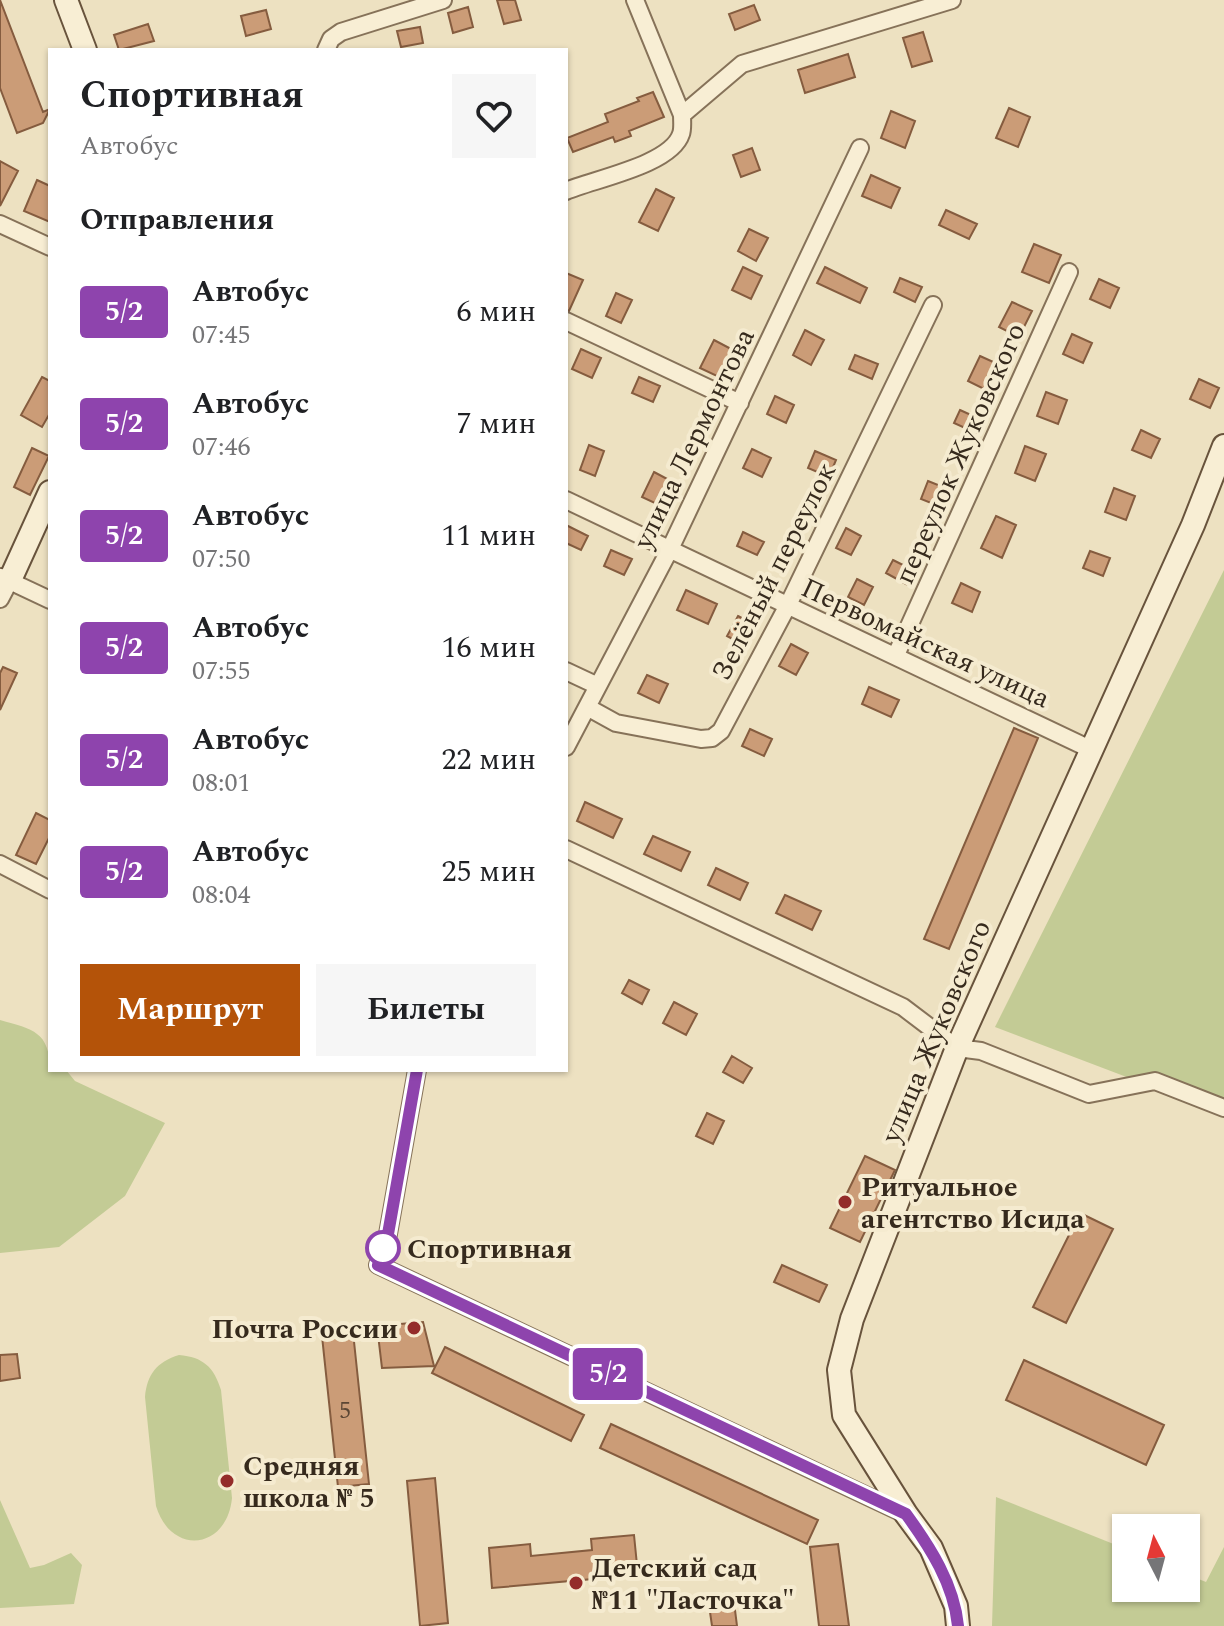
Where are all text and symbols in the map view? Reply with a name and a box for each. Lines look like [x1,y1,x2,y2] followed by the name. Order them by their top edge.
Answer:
[80,67,304,125] text: Спортивная
[452,74,536,158] button: heart
[80,126,178,166] text: Автобус
[80,197,274,243] text: Отправления
[192,269,309,315] text: Автобус
[457,289,536,335] text: 6 мин
[105,290,143,333] text: 5/2
[192,315,251,355] text: 07:45
[883,316,1037,591] street label: переулок Жуковского
[622,321,767,557] street label: улица Лермонтова
[192,381,309,427] text: Автобус
[457,401,536,447] text: 7 мин
[105,402,143,445] text: 5/2
[192,427,251,467] text: 07:46
[701,455,848,689] street label: Зелёный переулок
[192,493,309,539] text: Автобус
[442,513,536,559] text: 11 мин
[105,514,143,557] text: 5/2
[192,539,251,579] text: 07:50
[794,567,1057,720] street label: Первомайская улица
[192,605,309,651] text: Автобус
[442,625,536,671] text: 16 мин
[105,626,143,669] text: 5/2
[192,651,251,691] text: 07:55
[192,717,309,763] text: Автобус
[442,737,536,783] text: 22 мин
[105,738,143,781] text: 5/2
[192,763,251,803] text: 08:01
[192,829,309,875] text: Автобус
[442,849,536,895] text: 25 мин
[105,850,143,893] text: 5/2
[192,875,251,915] text: 08:04
[870,913,1003,1151] street label: улица Жуковского
[80,964,300,1056] button: Маршрут
[316,964,536,1056] button: Билеты
[861,1166,1085,1241] place label: Ритуальное агентство Исида
[836,1193,854,1211] marker: Ритуальное агентство Исида
[407,1228,572,1271] place label: Спортивная
[366,1231,400,1265] marker: Спортивная
[211,1308,398,1351] place label: Почта России
[405,1319,423,1337] marker: Почта России
[562,1348,654,1400] line badge: 5/2
[589,1352,627,1395] text: 5/2
[339,1393,351,1429] house number: 5
[243,1445,375,1520] place label: Средняя школа № 5
[218,1472,236,1490] marker: Средняя школа № 5
[1112,1514,1200,1602] north arrow
[1112,1514,1200,1602] map controls
[592,1547,795,1622] place label: Детский сад №11 "Ласточка"
[567,1574,585,1592] marker: Детский сад №11 "Ласточка"

